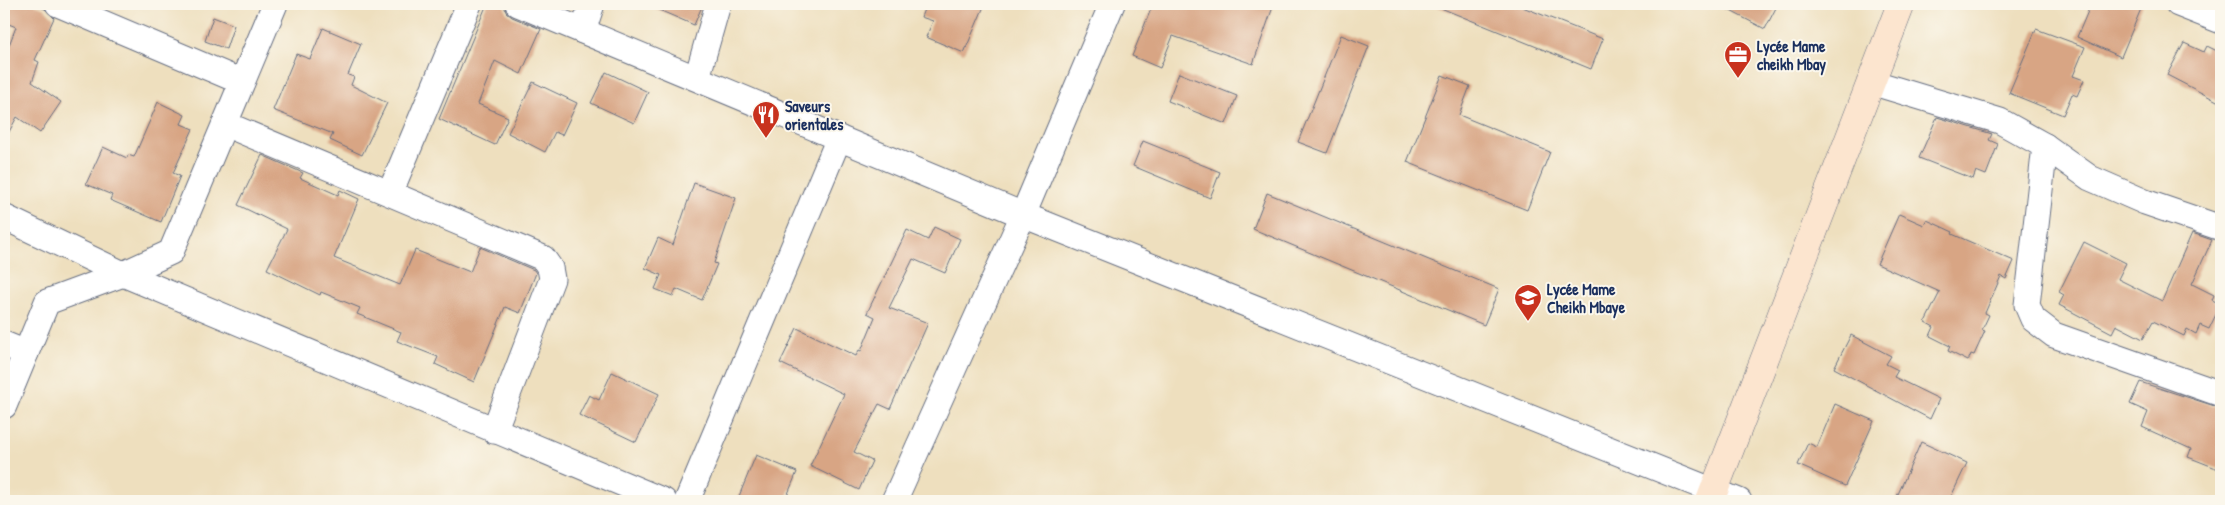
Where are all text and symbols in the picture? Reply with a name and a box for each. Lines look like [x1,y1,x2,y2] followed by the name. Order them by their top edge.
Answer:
[1757,35,1826,76] place label: Lycée Mame cheikh Mbay
[1723,40,1753,79] office icon: Lycée Mame cheikh Mbay
[785,95,844,135] place label: Saveurs orientales
[751,100,781,139] restaurant icon: Saveurs orientales
[1547,278,1626,319] place label: Lycée Mame Cheikh Mbaye
[1513,283,1543,322] school or university icon: Lycée Mame Cheikh Mbaye

